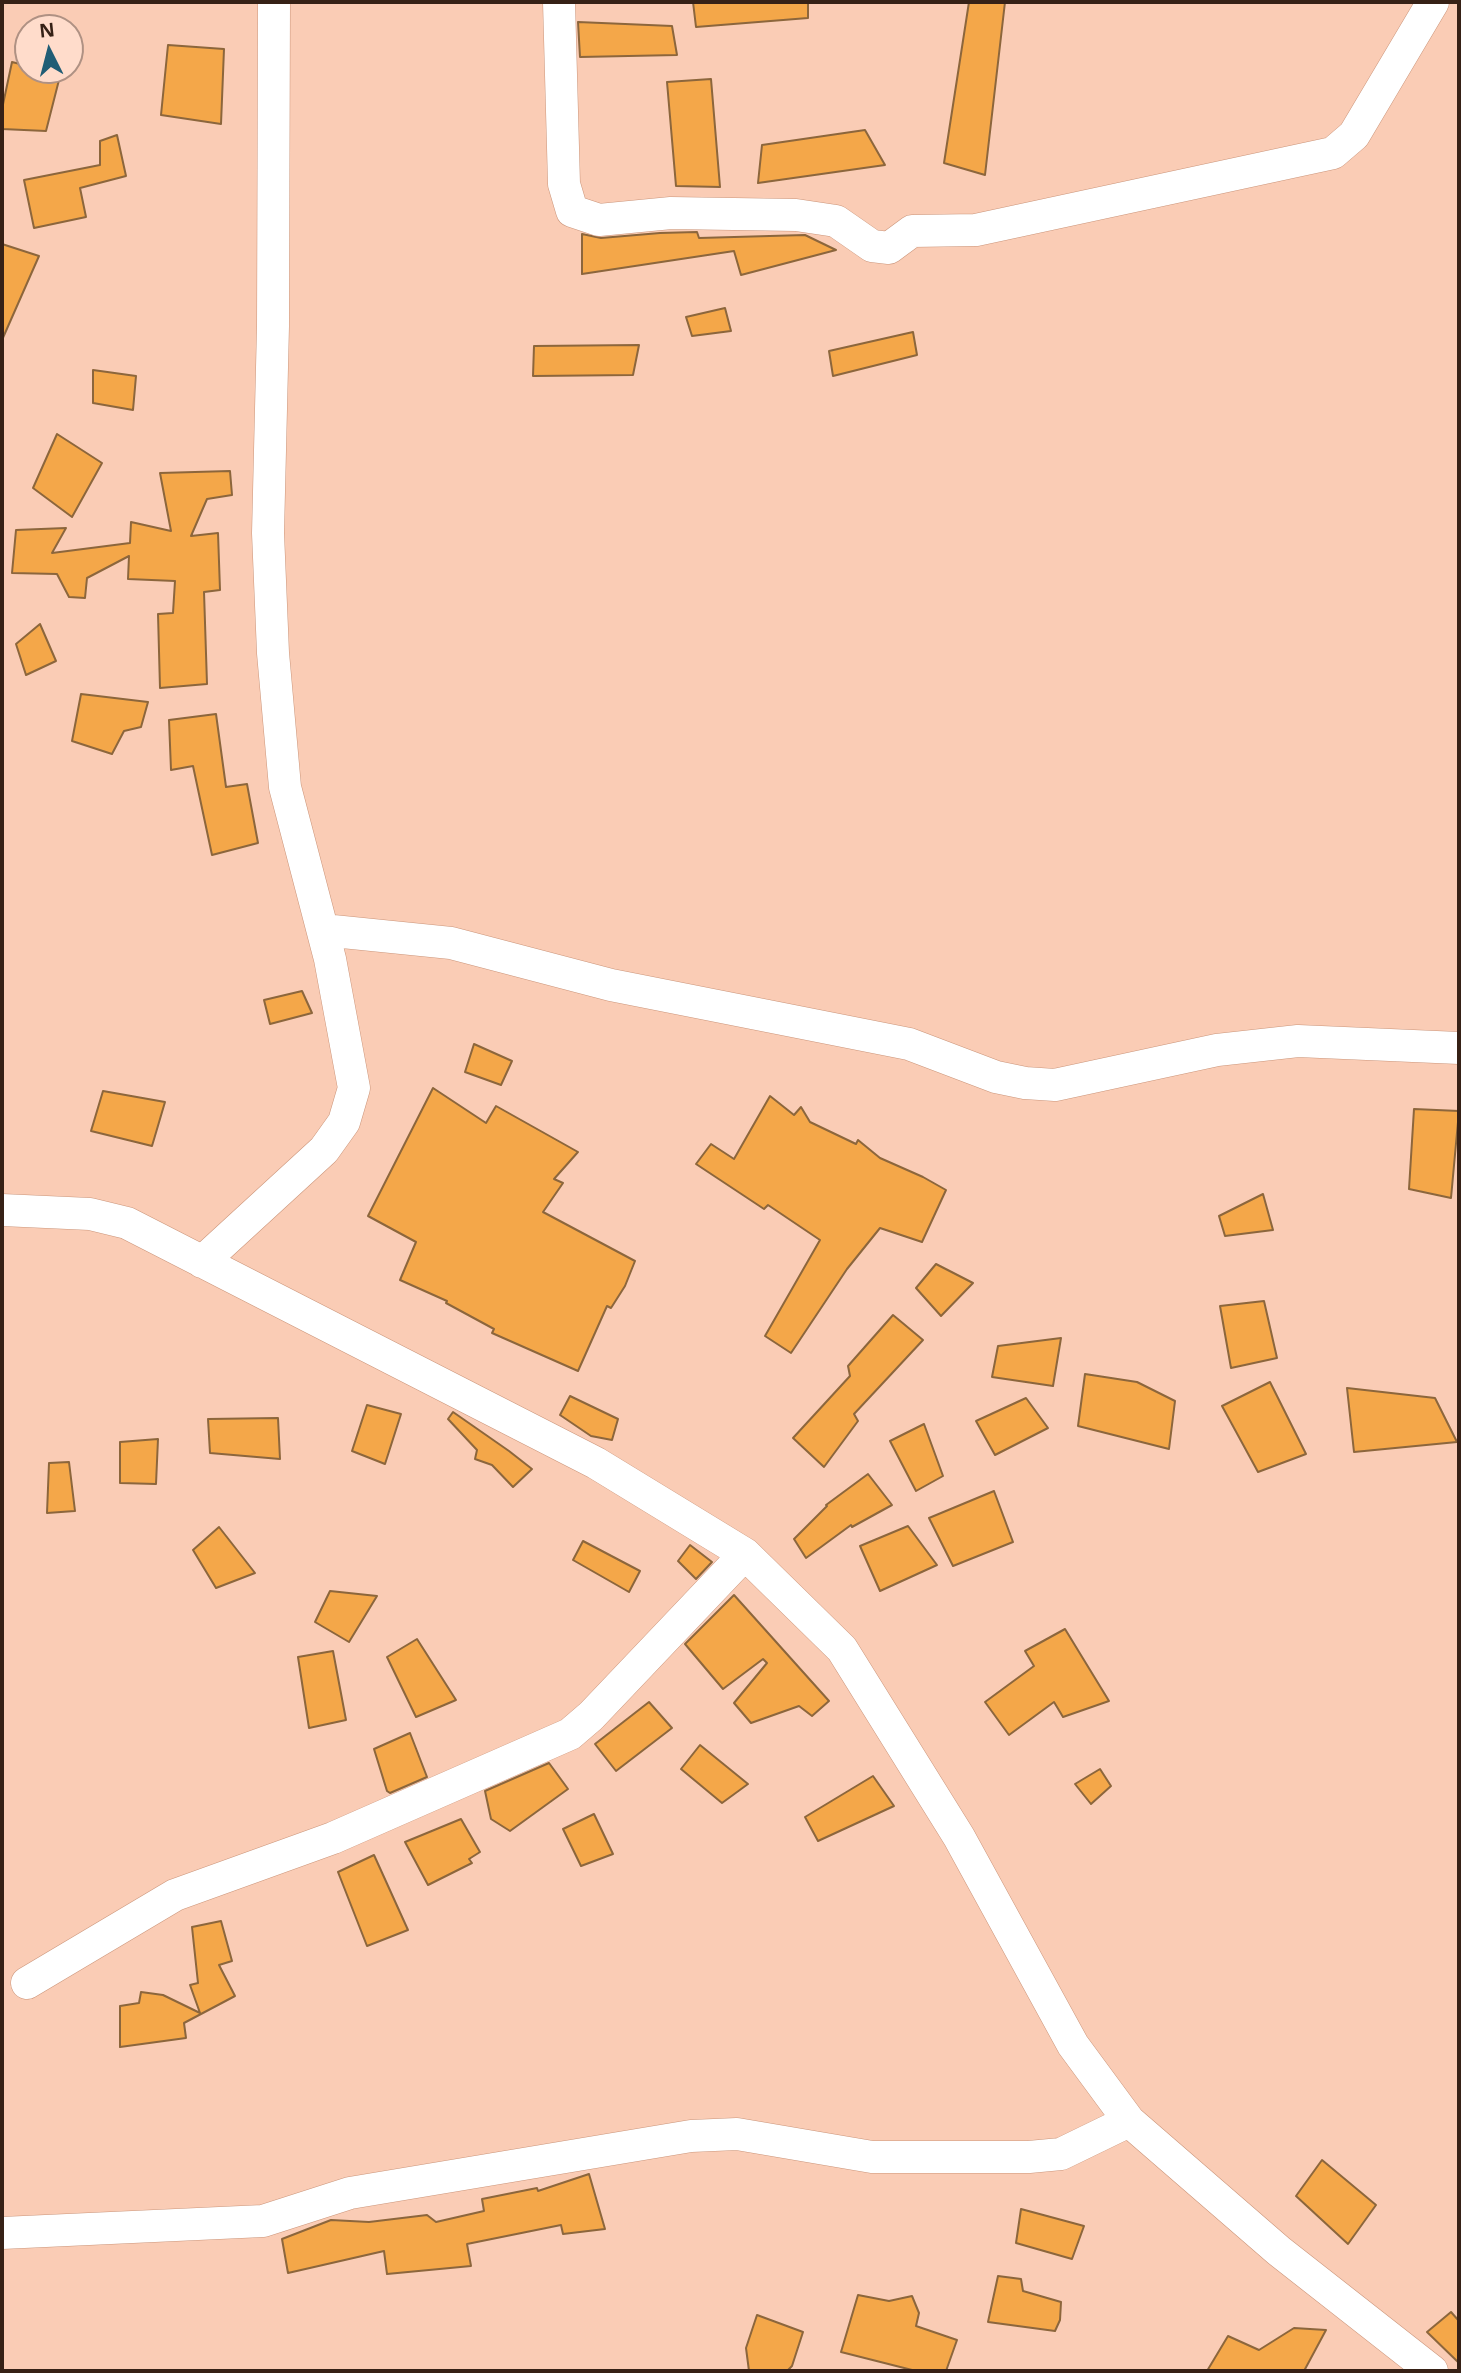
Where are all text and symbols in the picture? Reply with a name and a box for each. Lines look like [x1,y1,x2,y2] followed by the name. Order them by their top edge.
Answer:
[14,14,84,84] north arrow
[38,16,56,44] text: N

